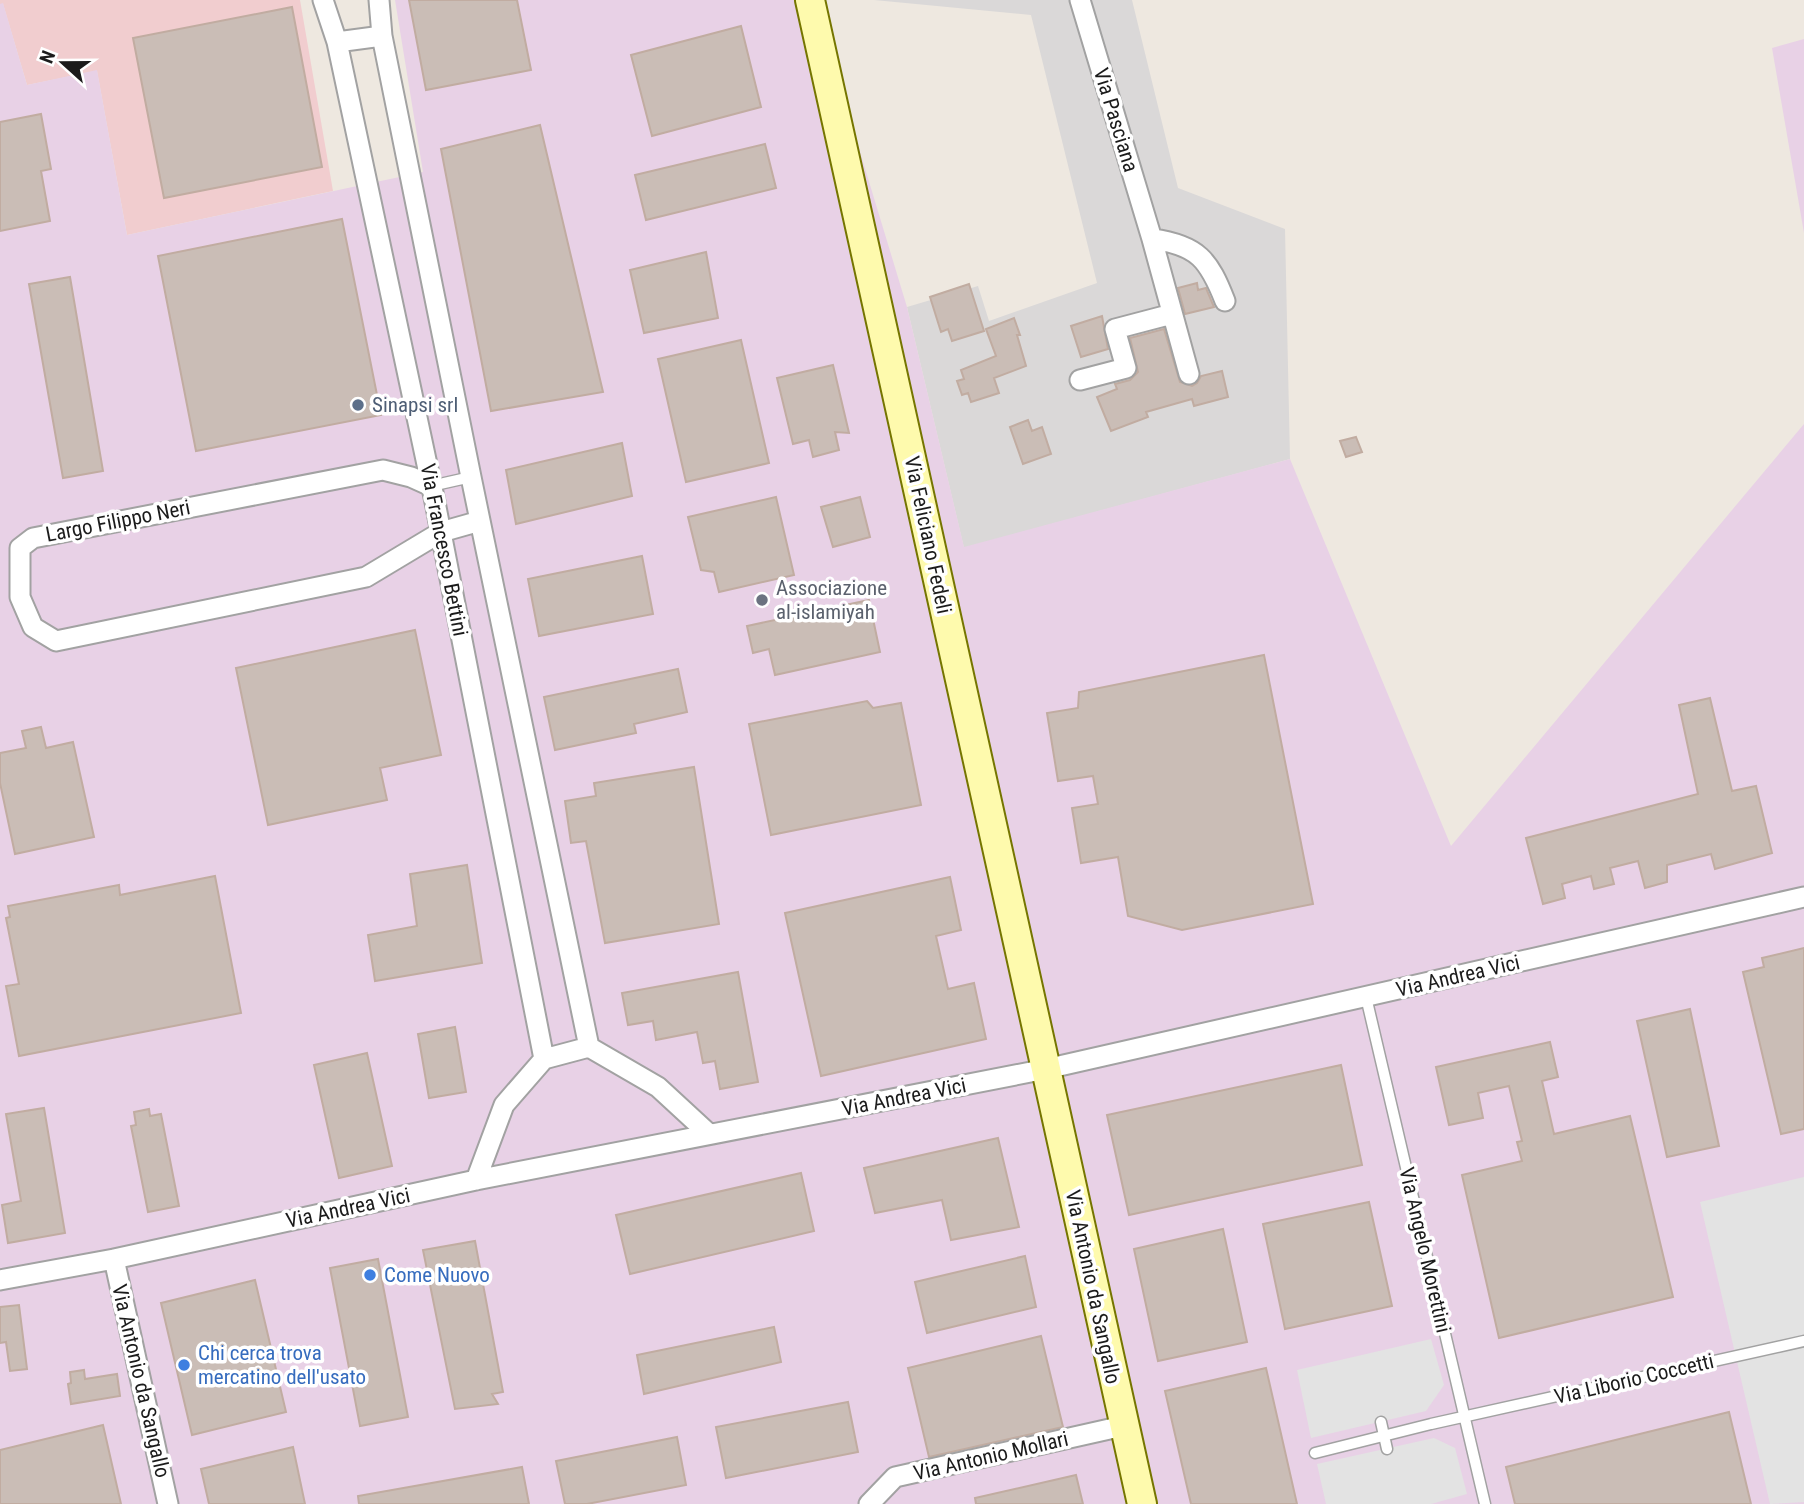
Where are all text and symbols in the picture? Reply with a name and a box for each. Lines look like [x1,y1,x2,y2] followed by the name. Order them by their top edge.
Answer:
[28,28,98,98] north arrow
[35,48,60,67] text: N
[1089,65,1143,175] street label: Via Pasciana
[372,393,458,417] place label: Sinapsi srl
[350,397,366,413] marker: Sinapsi srl
[900,454,956,616] street label: Via Feliciano Fedeli
[416,462,472,638] street label: Via Francesco Bettini
[44,495,192,547] street label: Largo Filippo Neri
[776,576,887,624] place label: Associazione al-islamiyah
[754,592,770,608] marker: Associazione al-islamiyah
[1394,950,1522,1002] street label: Via Andrea Vici
[840,1073,968,1121] street label: Via Andrea Vici
[1394,1165,1456,1335] street label: Via Angelo Morettini
[284,1183,412,1233] street label: Via Andrea Vici
[1061,1188,1125,1386] street label: Via Antonio da Sangallo
[384,1263,490,1287] place label: Come Nuovo
[362,1267,378,1283] marker: Come Nuovo
[107,1282,175,1480] street label: Via Antonio da Sangallo
[198,1341,366,1389] place label: Chi cerca trova mercatino dell'usato
[1552,1349,1716,1409] street label: Via Liborio Coccetti
[176,1357,192,1373] marker: Chi cerca trova mercatino dell'usato
[911,1427,1071,1485] street label: Via Antonio Mollari

